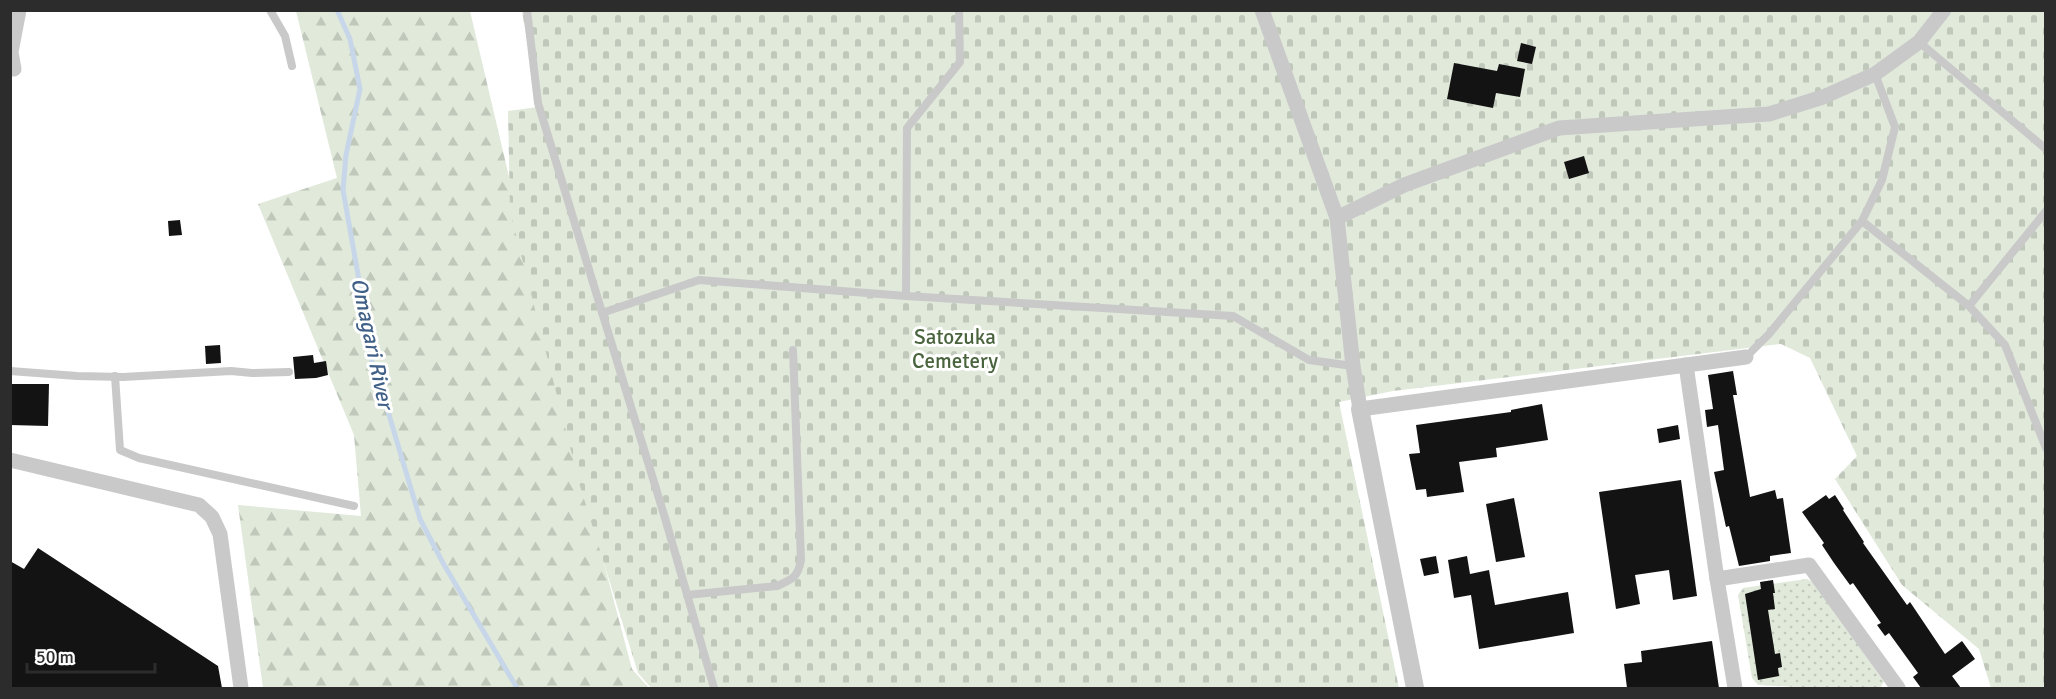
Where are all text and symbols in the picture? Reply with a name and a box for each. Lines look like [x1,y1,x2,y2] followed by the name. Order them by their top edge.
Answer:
[345,275,400,414] water label: Omagari River
[912,324,998,374] park label: Satozuka Cemetery
[27,636,154,674] scale bar
[36,646,74,668] text: 50 m

